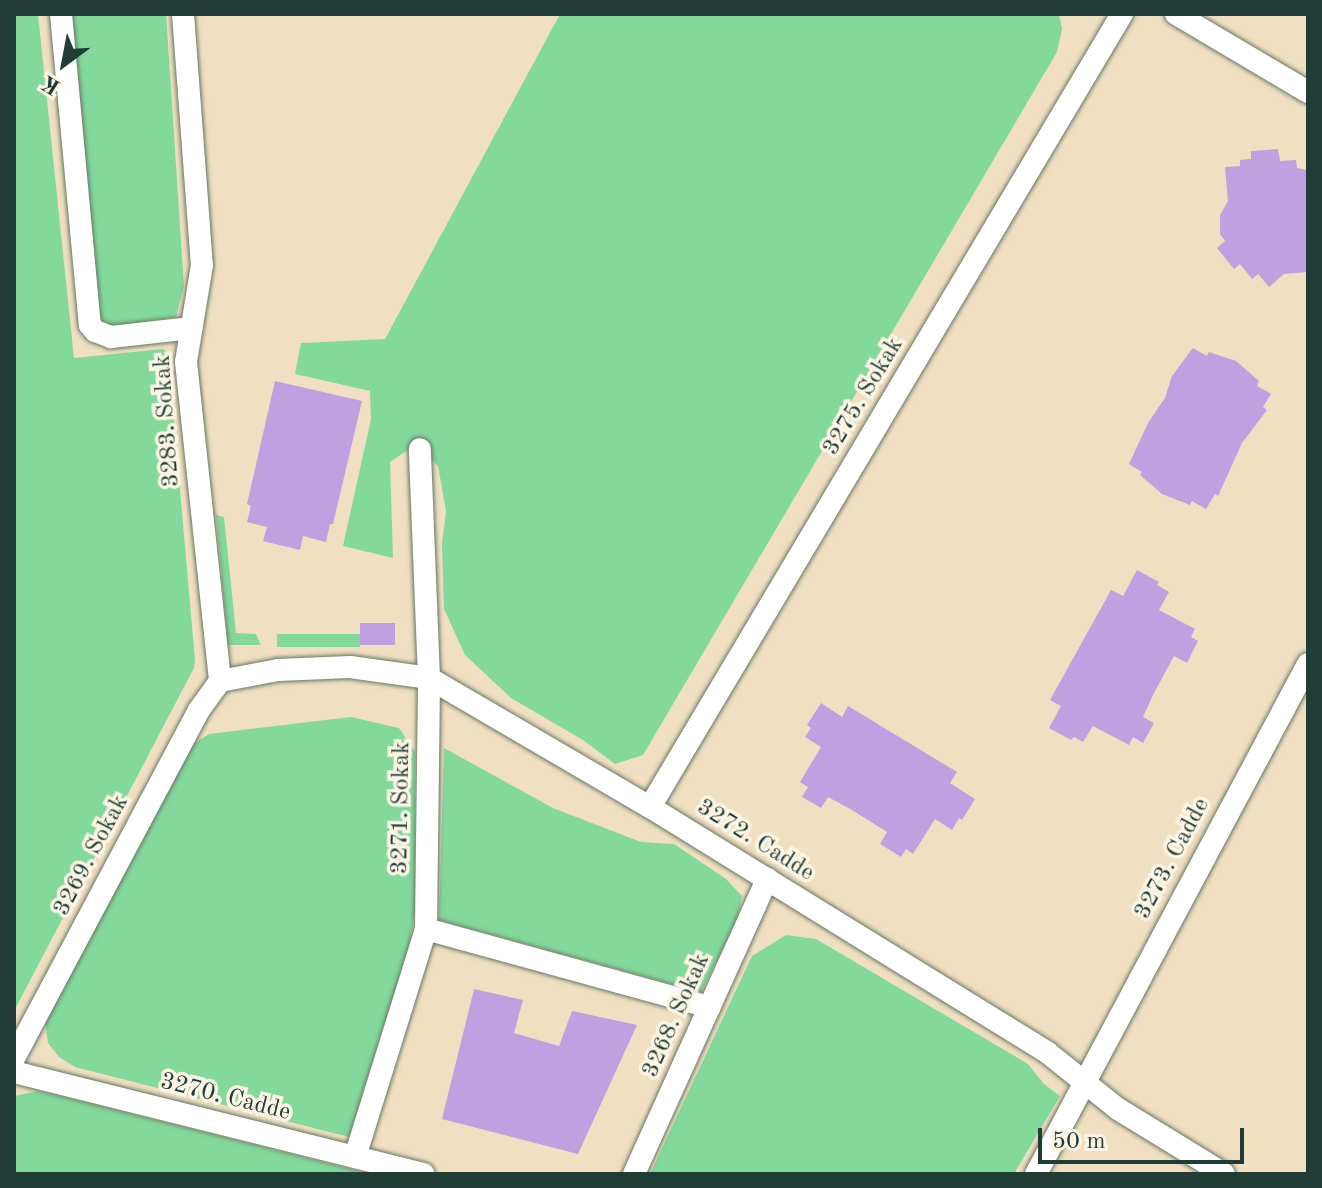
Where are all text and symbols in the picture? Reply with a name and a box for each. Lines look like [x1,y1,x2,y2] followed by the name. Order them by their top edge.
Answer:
[24,24,104,104] north arrow
[38,71,64,98] text: K
[817,333,911,461] street label: 3275. Sokak
[149,354,187,488] street label: 3283. Sokak
[386,741,418,875] street label: 3271. Sokak
[48,791,136,921] street label: 3269. Sokak
[1129,793,1217,925] street label: 3273. Cadde
[691,794,819,888] street label: 3272. Cadde
[637,950,717,1082] street label: 3268. Sokak
[157,1068,293,1128] street label: 3270. Cadde
[1042,1112,1248,1162] scale bar
[1052,1130,1106,1154] text: 50 m

